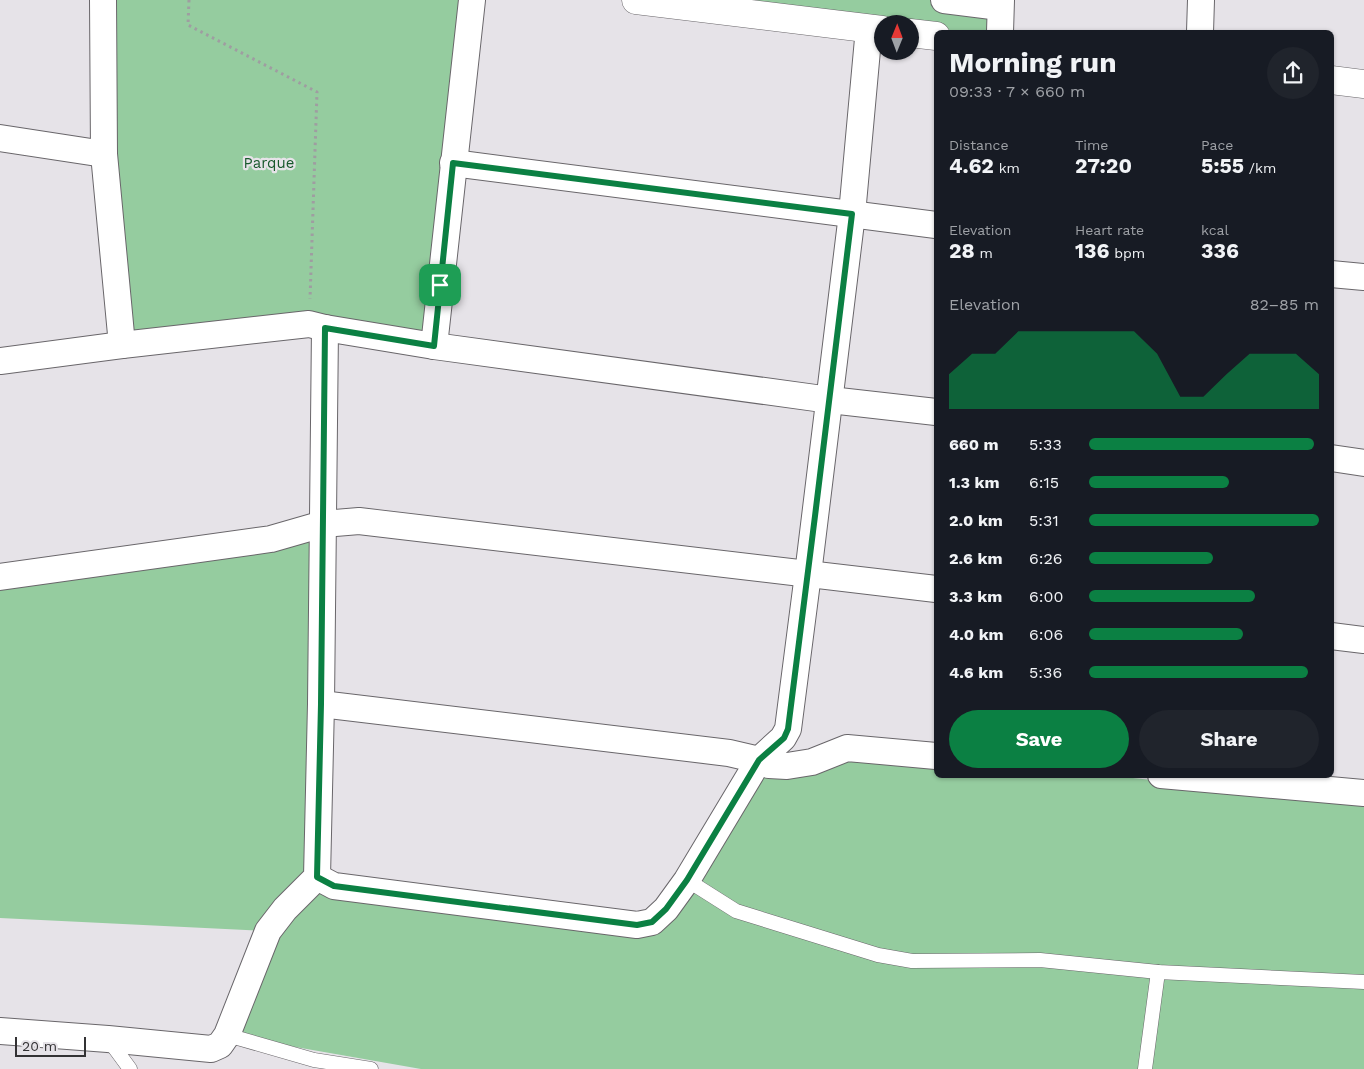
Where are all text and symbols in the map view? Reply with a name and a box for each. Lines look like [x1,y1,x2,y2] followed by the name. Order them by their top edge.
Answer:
[874,15,919,60] north arrow
[874,15,919,60] map controls
[949,46,1117,79] text: Morning run
[1267,47,1319,99] button: share
[949,82,1085,101] text: 09:33 · 7 × 660 m
[949,137,1009,153] text: Distance
[1075,137,1108,153] text: Time
[1201,137,1233,153] text: Pace
[949,153,994,178] text: 4.62
[1075,153,1132,178] text: 27:20
[1201,153,1244,178] text: 5:55
[244,154,294,172] park label: Parque
[994,160,1020,176] text: km
[1244,160,1276,176] text: /km
[949,222,1012,238] text: Elevation
[1075,222,1144,238] text: Heart rate
[1201,222,1229,238] text: kcal
[949,238,975,263] text: 28
[1075,238,1109,263] text: 136
[1201,238,1239,263] text: 336
[975,245,993,261] text: m
[1109,245,1145,261] text: bpm
[419,264,461,306] pin
[426,271,454,299] icon: arrive
[949,295,1020,314] text: Elevation
[1250,295,1319,314] text: 82–85 m
[949,435,999,454] text: 660 m
[1029,435,1062,454] text: 5:33
[949,473,1000,492] text: 1.3 km
[1029,473,1059,492] text: 6:15
[949,511,1003,530] text: 2.0 km
[1029,511,1059,530] text: 5:31
[949,549,1003,568] text: 2.6 km
[1029,549,1063,568] text: 6:26
[949,587,1002,606] text: 3.3 km
[1029,587,1063,606] text: 6:00
[949,625,1004,644] text: 4.0 km
[1029,625,1063,644] text: 6:06
[949,663,1003,682] text: 4.6 km
[1029,663,1062,682] text: 5:36
[949,710,1129,768] button: Save
[1139,710,1319,768] button: Share
[15,1034,86,1057] scale bar
[22,1038,57,1054] text: 20 m

